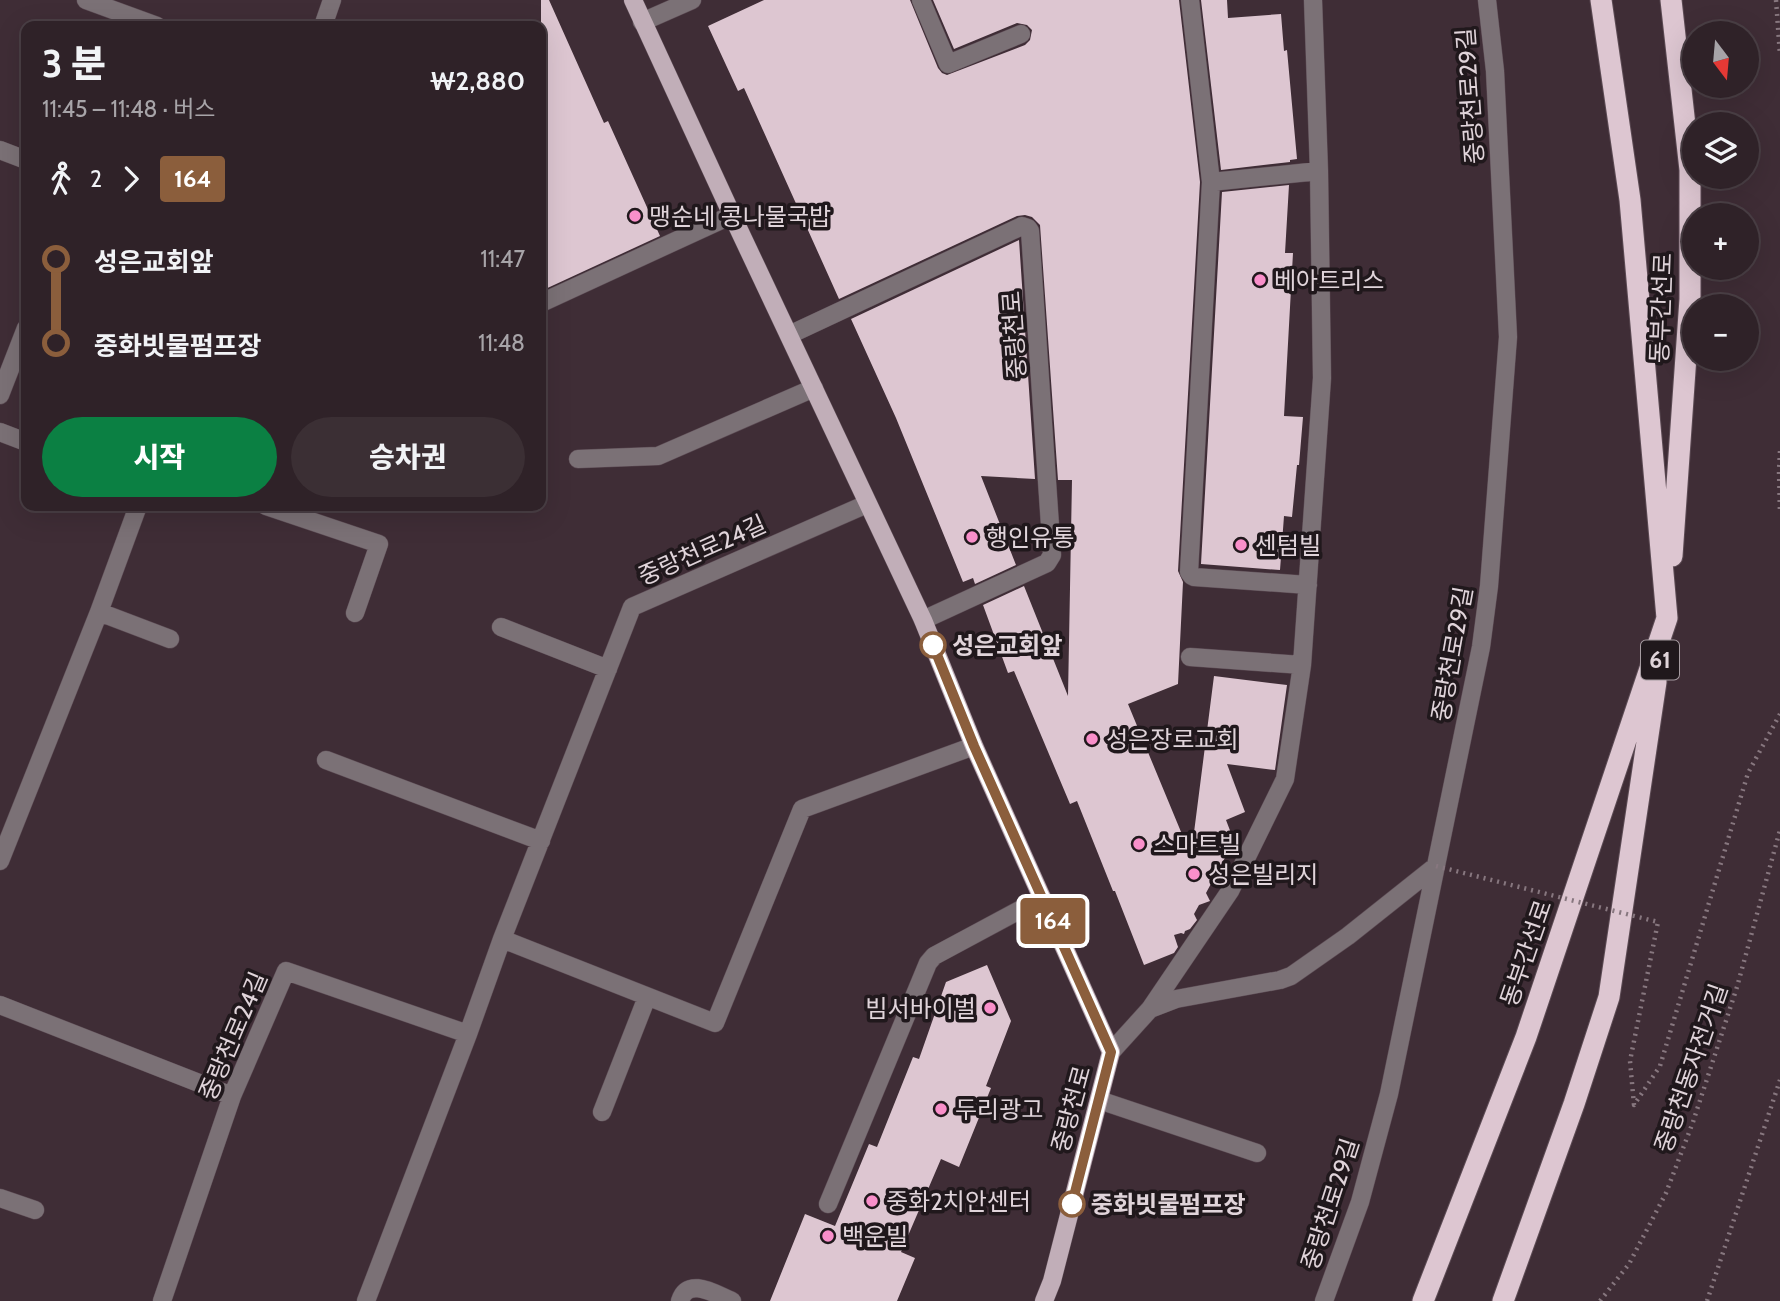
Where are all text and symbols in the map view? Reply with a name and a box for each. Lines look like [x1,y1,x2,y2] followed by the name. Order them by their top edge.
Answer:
[1682,21,1759,98] north arrow
[1682,21,1759,371] map controls
[1451,27,1489,165] street label: 중랑천로29길
[42,40,106,87] text: 3 분
[430,65,525,97] text: ₩2,880
[42,95,216,123] text: 11:45 – 11:48 · 버스
[1682,112,1759,189] button: layers
[42,160,80,198] icon: walk
[112,160,150,198] icon: forward
[174,164,211,193] text: 164
[90,165,102,193] text: 2
[649,202,831,231] place label: 맹순네 콩나물국밥
[1682,203,1759,280] button: +
[627,208,643,224] marker: 맹순네 콩나물국밥
[480,245,525,273] text: 11:47
[94,246,214,278] text: 성은교회앞
[1645,252,1677,364] street label: 동부간선로
[1274,266,1384,295] place label: 베아트리스
[1252,272,1268,288] marker: 베아트리스
[996,290,1032,380] street label: 중랑천로
[1682,294,1759,371] button: −
[478,329,525,357] text: 11:48
[94,330,261,362] text: 중화빗물펌프장
[42,417,277,497] button: 시작
[291,417,525,497] button: 승차권
[634,509,770,591] street label: 중랑천로24길
[986,523,1074,552] place label: 행인유통
[964,529,980,545] marker: 행인유통
[1255,531,1321,560] place label: 센텀빌
[1233,537,1249,553] marker: 센텀빌
[1426,584,1478,724] street label: 중랑천로29길
[952,631,1062,660] place label: 성은교회앞
[920,632,946,658] marker: 성은교회앞
[1641,640,1679,680] road number: 61
[1106,725,1238,754] place label: 성은장로교회
[1084,731,1100,747] marker: 성은장로교회
[1153,830,1241,859] place label: 스마트빌
[1131,836,1147,852] marker: 스마트빌
[1208,860,1318,889] place label: 성은빌리지
[1186,866,1202,882] marker: 성은빌리지
[1494,896,1558,1010] street label: 동부간선로
[1013,898,1093,944] line badge: 164
[1034,906,1072,935] text: 164
[193,967,273,1105] street label: 중랑천로24길
[1649,980,1733,1156] street label: 중랑천동자전거길
[866,994,976,1023] place label: 빔서바이벌
[982,1000,998,1016] marker: 빔서바이벌
[1046,1063,1096,1155] street label: 중랑천로
[955,1095,1043,1124] place label: 두리광고
[933,1101,949,1117] marker: 두리광고
[1295,1135,1365,1273] street label: 중랑천로29길
[886,1187,1031,1216] place label: 중화2치안센터
[1091,1190,1246,1219] place label: 중화빗물펌프장
[1059,1191,1085,1217] marker: 중화빗물펌프장
[864,1193,880,1209] marker: 중화2치안센터
[842,1222,908,1251] place label: 백운빌
[820,1228,836,1244] marker: 백운빌

